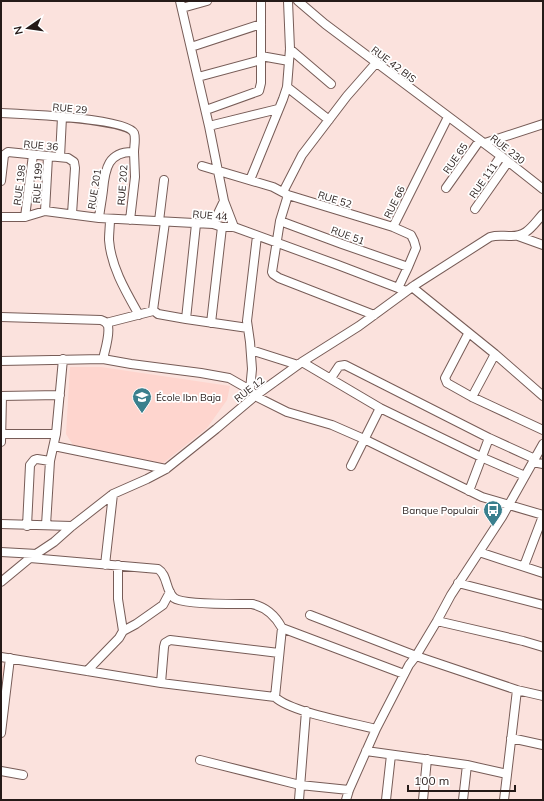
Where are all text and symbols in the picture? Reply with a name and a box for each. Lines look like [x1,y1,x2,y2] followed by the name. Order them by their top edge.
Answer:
[8,8,48,48] north arrow
[11,25,26,36] text: N
[369,43,419,86] street label: RUE 42 BIS
[52,101,88,116] street label: RUE 29
[488,132,528,167] street label: RUE 230
[23,138,59,153] street label: RUE 36
[440,140,471,176] street label: RUE 65
[466,160,500,201] street label: RUE 111
[30,162,45,204] street label: RUE 199
[11,164,28,206] street label: RUE 198
[115,164,130,206] street label: RUE 202
[85,168,104,210] street label: RUE 201
[381,184,408,221] street label: RUE 66
[316,188,353,211] street label: RUE 52
[192,208,228,223] street label: RUE 44
[329,223,366,248] street label: RUE 51
[232,374,267,405] street label: RUE 12
[131,386,153,414] school or university icon: École Ibn Baja
[156,391,221,404] place label: École Ibn Baja
[482,499,504,527] bus stop icon: Banque Populair
[402,504,479,517] place label: Banque Populair
[408,767,515,793] scale bar
[414,773,449,788] text: 100 m

